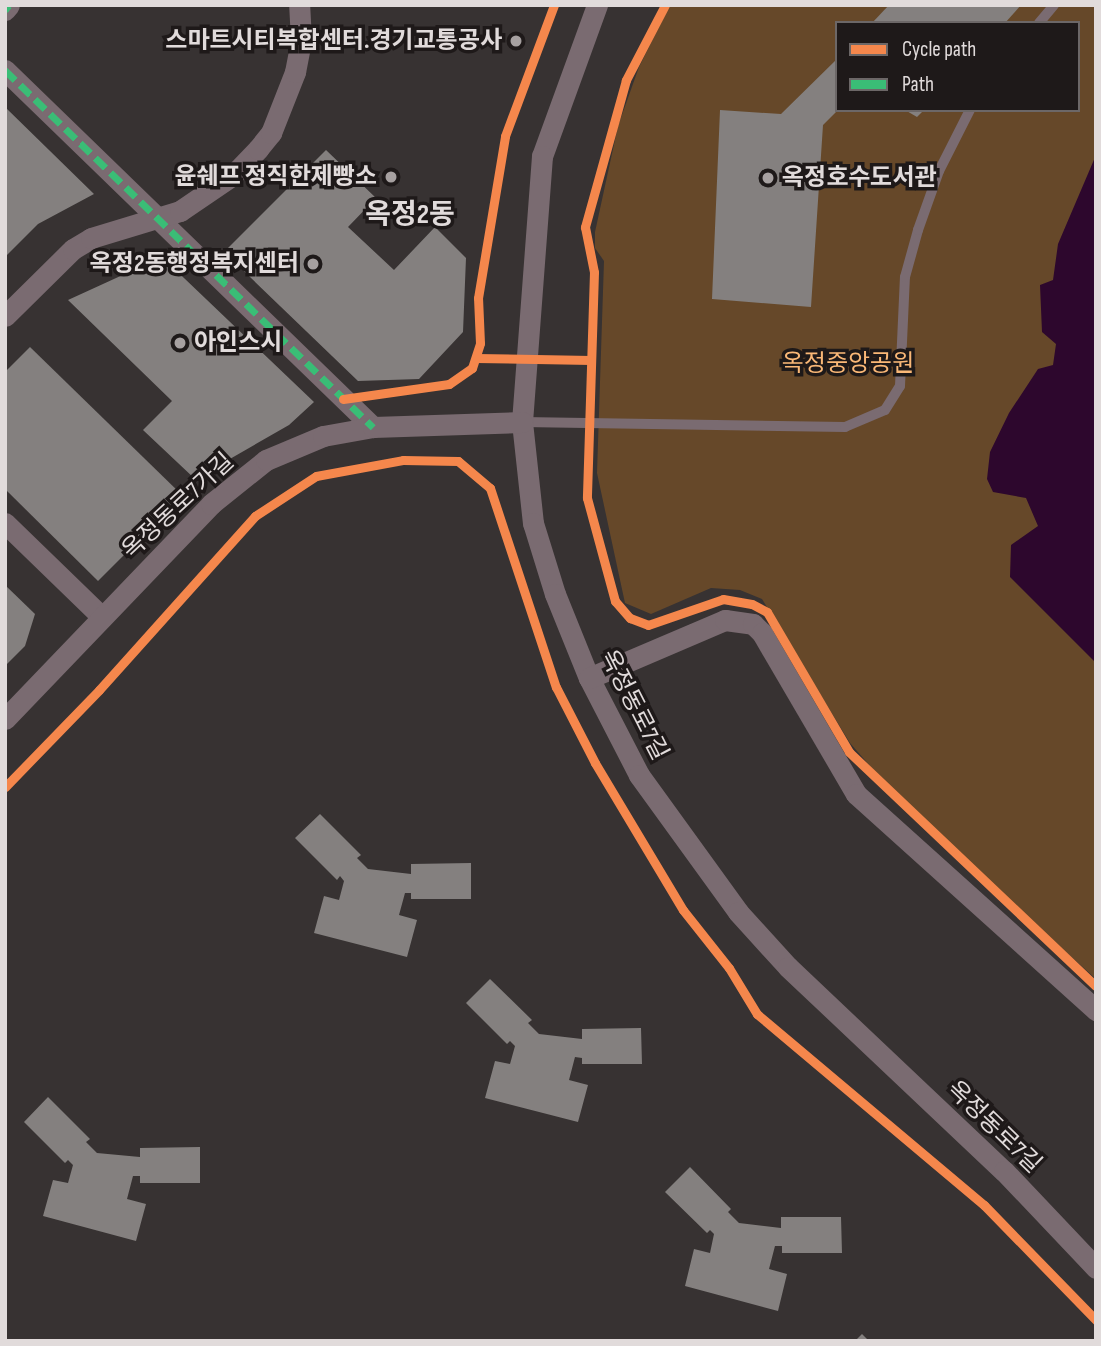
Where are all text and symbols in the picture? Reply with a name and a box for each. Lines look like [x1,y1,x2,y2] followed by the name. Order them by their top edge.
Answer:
[835,21,1080,112] legend
[165,27,502,55] place label: 스마트시티복합센터.경기교통공사
[508,33,524,49] marker: 스마트시티복합센터.경기교통공사
[902,37,976,62] text: Cycle path
[902,72,934,97] text: Path
[175,163,377,191] place label: 윤쉐프 정직한제빵소
[782,164,937,192] place label: 옥정호수도서관
[383,169,399,185] marker: 윤쉐프 정직한제빵소
[760,170,776,186] marker: 옥정호수도서관
[365,198,455,232] district label: 옥정2동
[90,250,299,278] place label: 옥정2동행정복지센터
[305,256,321,272] marker: 옥정2동행정복지센터
[194,329,282,357] place label: 아인스시
[172,335,188,351] marker: 아인스시
[782,350,914,378] park label: 옥정중앙공원
[116,447,240,565] street label: 옥정동로7가길
[594,645,674,765] street label: 옥정동로7길
[941,1075,1047,1179] street label: 옥정동로7길

